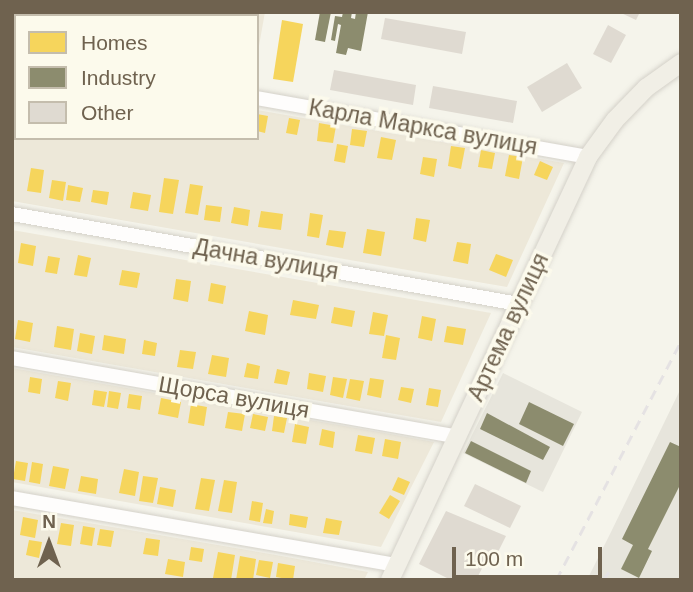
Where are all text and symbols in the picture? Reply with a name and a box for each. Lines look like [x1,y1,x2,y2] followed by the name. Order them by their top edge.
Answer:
[14,14,259,140] legend
[81,31,148,54] text: Homes
[81,66,156,89] text: Industry
[307,93,539,161] street label: Карла Маркса вулиця
[81,101,134,124] text: Other
[192,233,340,285] street label: Дачна вулиця
[462,249,554,405] street label: Артема вулиця
[157,370,311,424] street label: Щорса вулиця
[14,508,84,578] north arrow
[42,511,56,532] text: N
[455,532,606,576] scale bar
[465,547,523,570] text: 100 m

